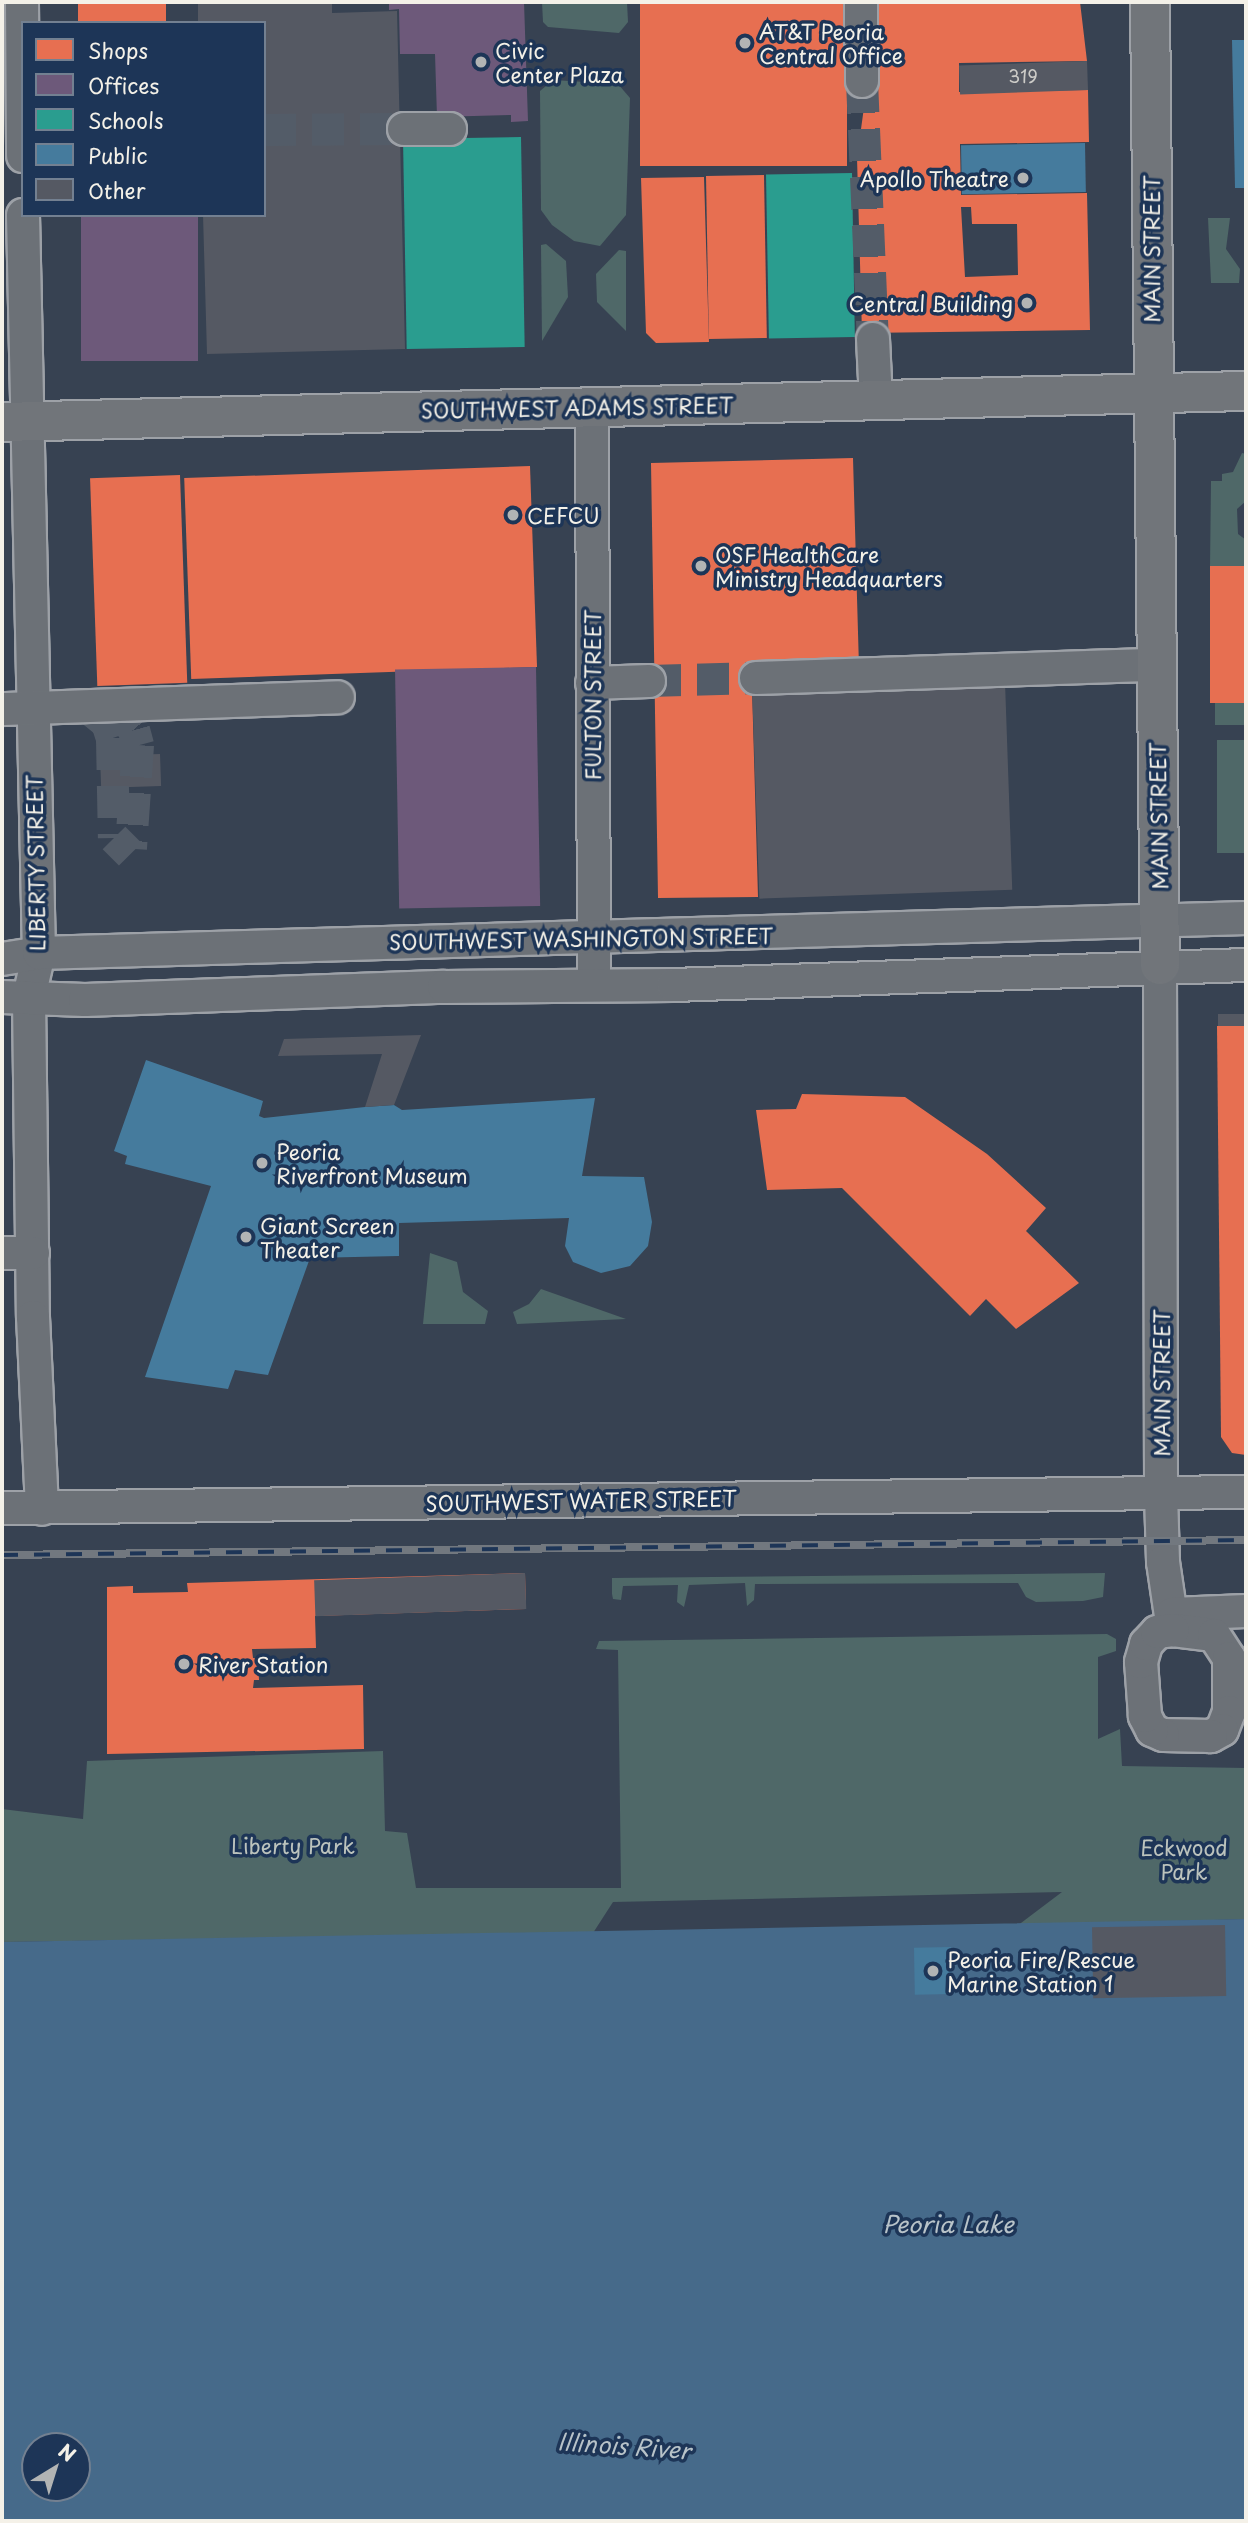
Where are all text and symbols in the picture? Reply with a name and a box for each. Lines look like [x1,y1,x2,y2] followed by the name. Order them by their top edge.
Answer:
[759,18,903,68] place label: AT&T Peoria Central Office
[21,21,266,217] legend
[88,34,148,66] text: Shops
[737,35,753,51] marker: AT&T Peoria Central Office
[495,37,625,87] place label: Civic Center Plaza
[473,54,489,70] marker: Civic Center Plaza
[1008,65,1038,87] house number: 319
[88,69,159,101] text: Offices
[88,104,164,136] text: Schools
[88,139,148,171] text: Public
[860,165,1009,191] place label: Apollo Theatre
[1015,170,1031,186] marker: Apollo Theatre
[88,174,146,206] text: Other
[1138,175,1164,323] street label: MAIN STREET
[848,290,1013,316] place label: Central Building
[1019,295,1035,311] marker: Central Building
[420,392,734,422] street label: SOUTHWEST ADAMS STREET
[527,502,600,528] place label: CEFCU
[505,507,521,523] marker: CEFCU
[715,541,944,591] place label: OSF HealthCare Ministry Headquarters
[693,558,709,574] marker: OSF HealthCare Ministry Headquarters
[579,608,605,782] street label: FULTON STREET
[1144,742,1172,890] street label: MAIN STREET
[21,774,49,952] street label: LIBERTY STREET
[389,922,773,954] street label: SOUTHWEST WASHINGTON STREET
[276,1138,467,1188] place label: Peoria Riverfront Museum
[254,1155,270,1171] marker: Peoria Riverfront Museum
[260,1212,395,1262] place label: Giant Screen Theater
[238,1229,254,1245] marker: Giant Screen Theater
[1148,1309,1174,1457] street label: MAIN STREET
[425,1485,737,1515] street label: SOUTHWEST WATER STREET
[198,1651,329,1677] place label: River Station
[176,1656,192,1672] marker: River Station
[230,1832,356,1858] park label: Liberty Park
[1140,1834,1228,1884] park label: Eckwood Park
[947,1946,1134,1996] place label: Peoria Fire/Rescue Marine Station 1
[925,1963,941,1979] marker: Peoria Fire/Rescue Marine Station 1
[883,2210,1013,2238] water label: Peoria Lake
[556,2428,692,2464] water label: Illinois River
[21,2432,91,2502] north arrow
[53,2436,82,2468] text: N

